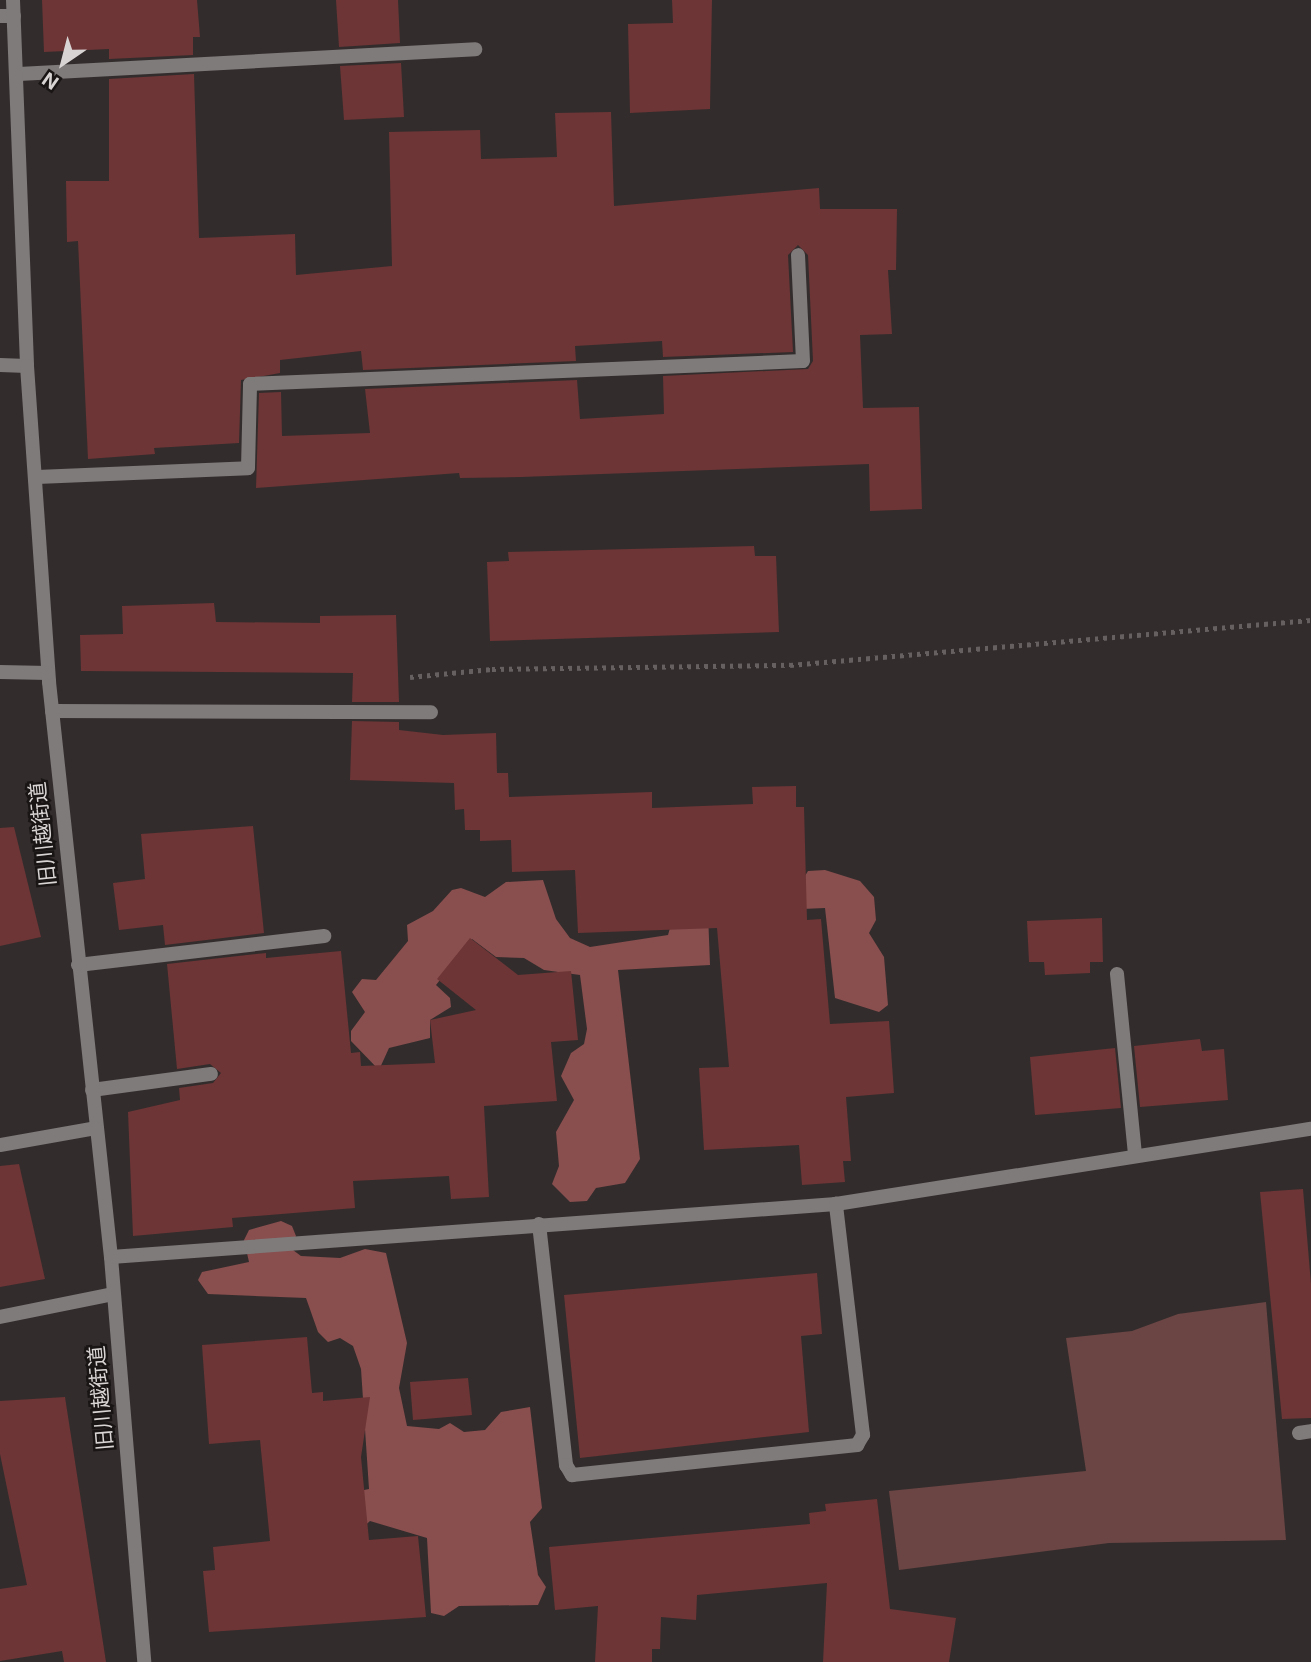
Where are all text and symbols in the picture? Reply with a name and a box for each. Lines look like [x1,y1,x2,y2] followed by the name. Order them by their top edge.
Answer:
[28,28,98,98] north arrow
[38,67,63,94] text: N
[25,780,61,888] street label: 旧川越街道
[84,1345,118,1451] street label: 旧川越街道

